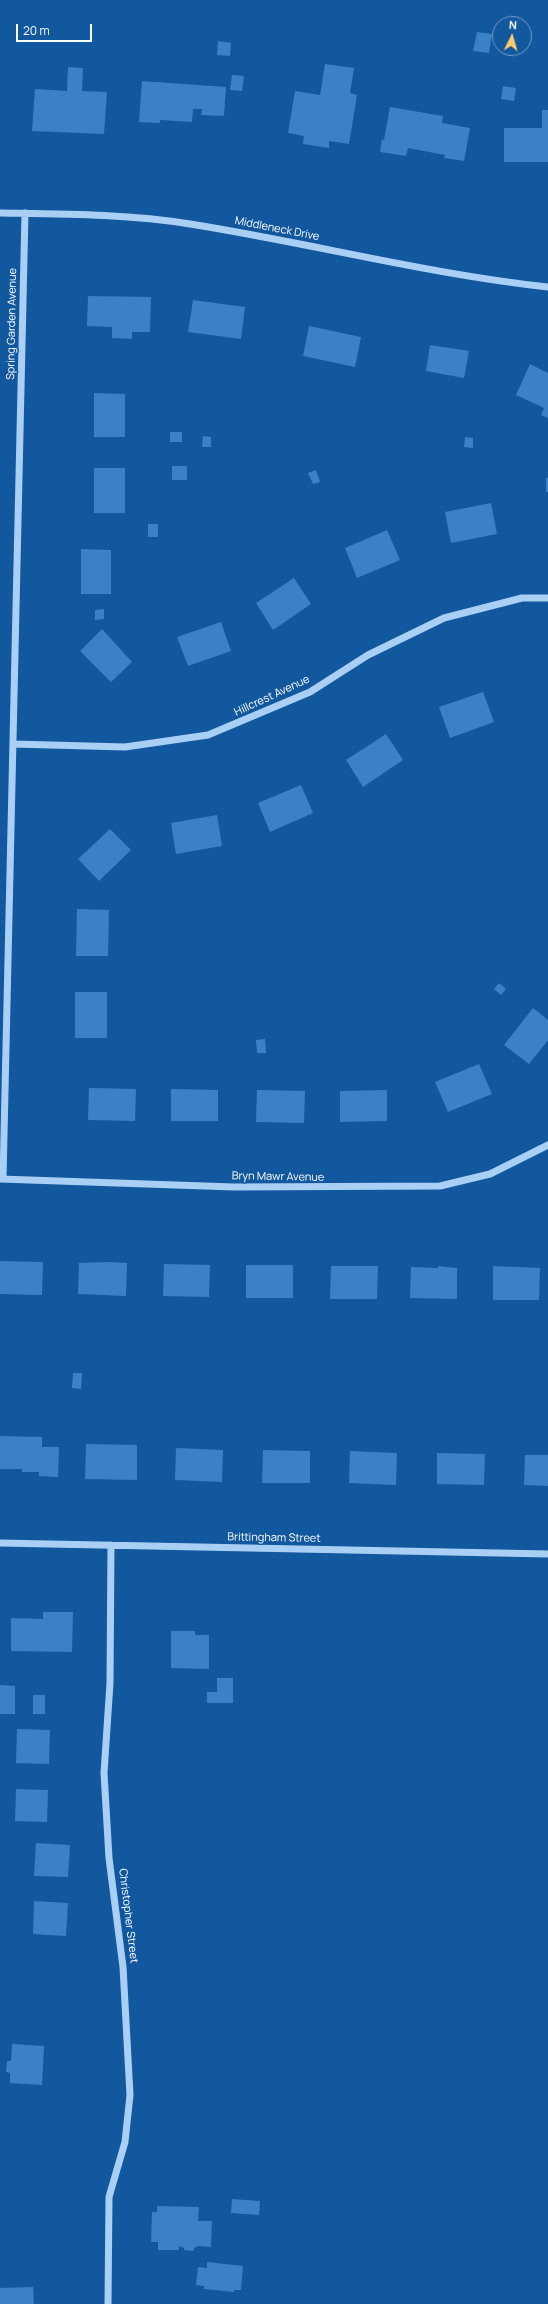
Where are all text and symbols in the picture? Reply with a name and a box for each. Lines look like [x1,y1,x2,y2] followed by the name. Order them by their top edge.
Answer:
[18,16,94,42] scale bar
[492,16,532,56] north arrow
[508,17,518,32] text: N
[23,22,50,39] text: 20 m
[233,214,321,244] street label: Middleneck Drive
[4,268,20,380] street label: Spring Garden Avenue
[232,673,312,719] street label: Hillcrest Avenue
[232,1170,324,1184] street label: Bryn Mawr Avenue
[227,1531,321,1545] street label: Brittingham Street
[116,1868,140,1964] street label: Christopher Street

